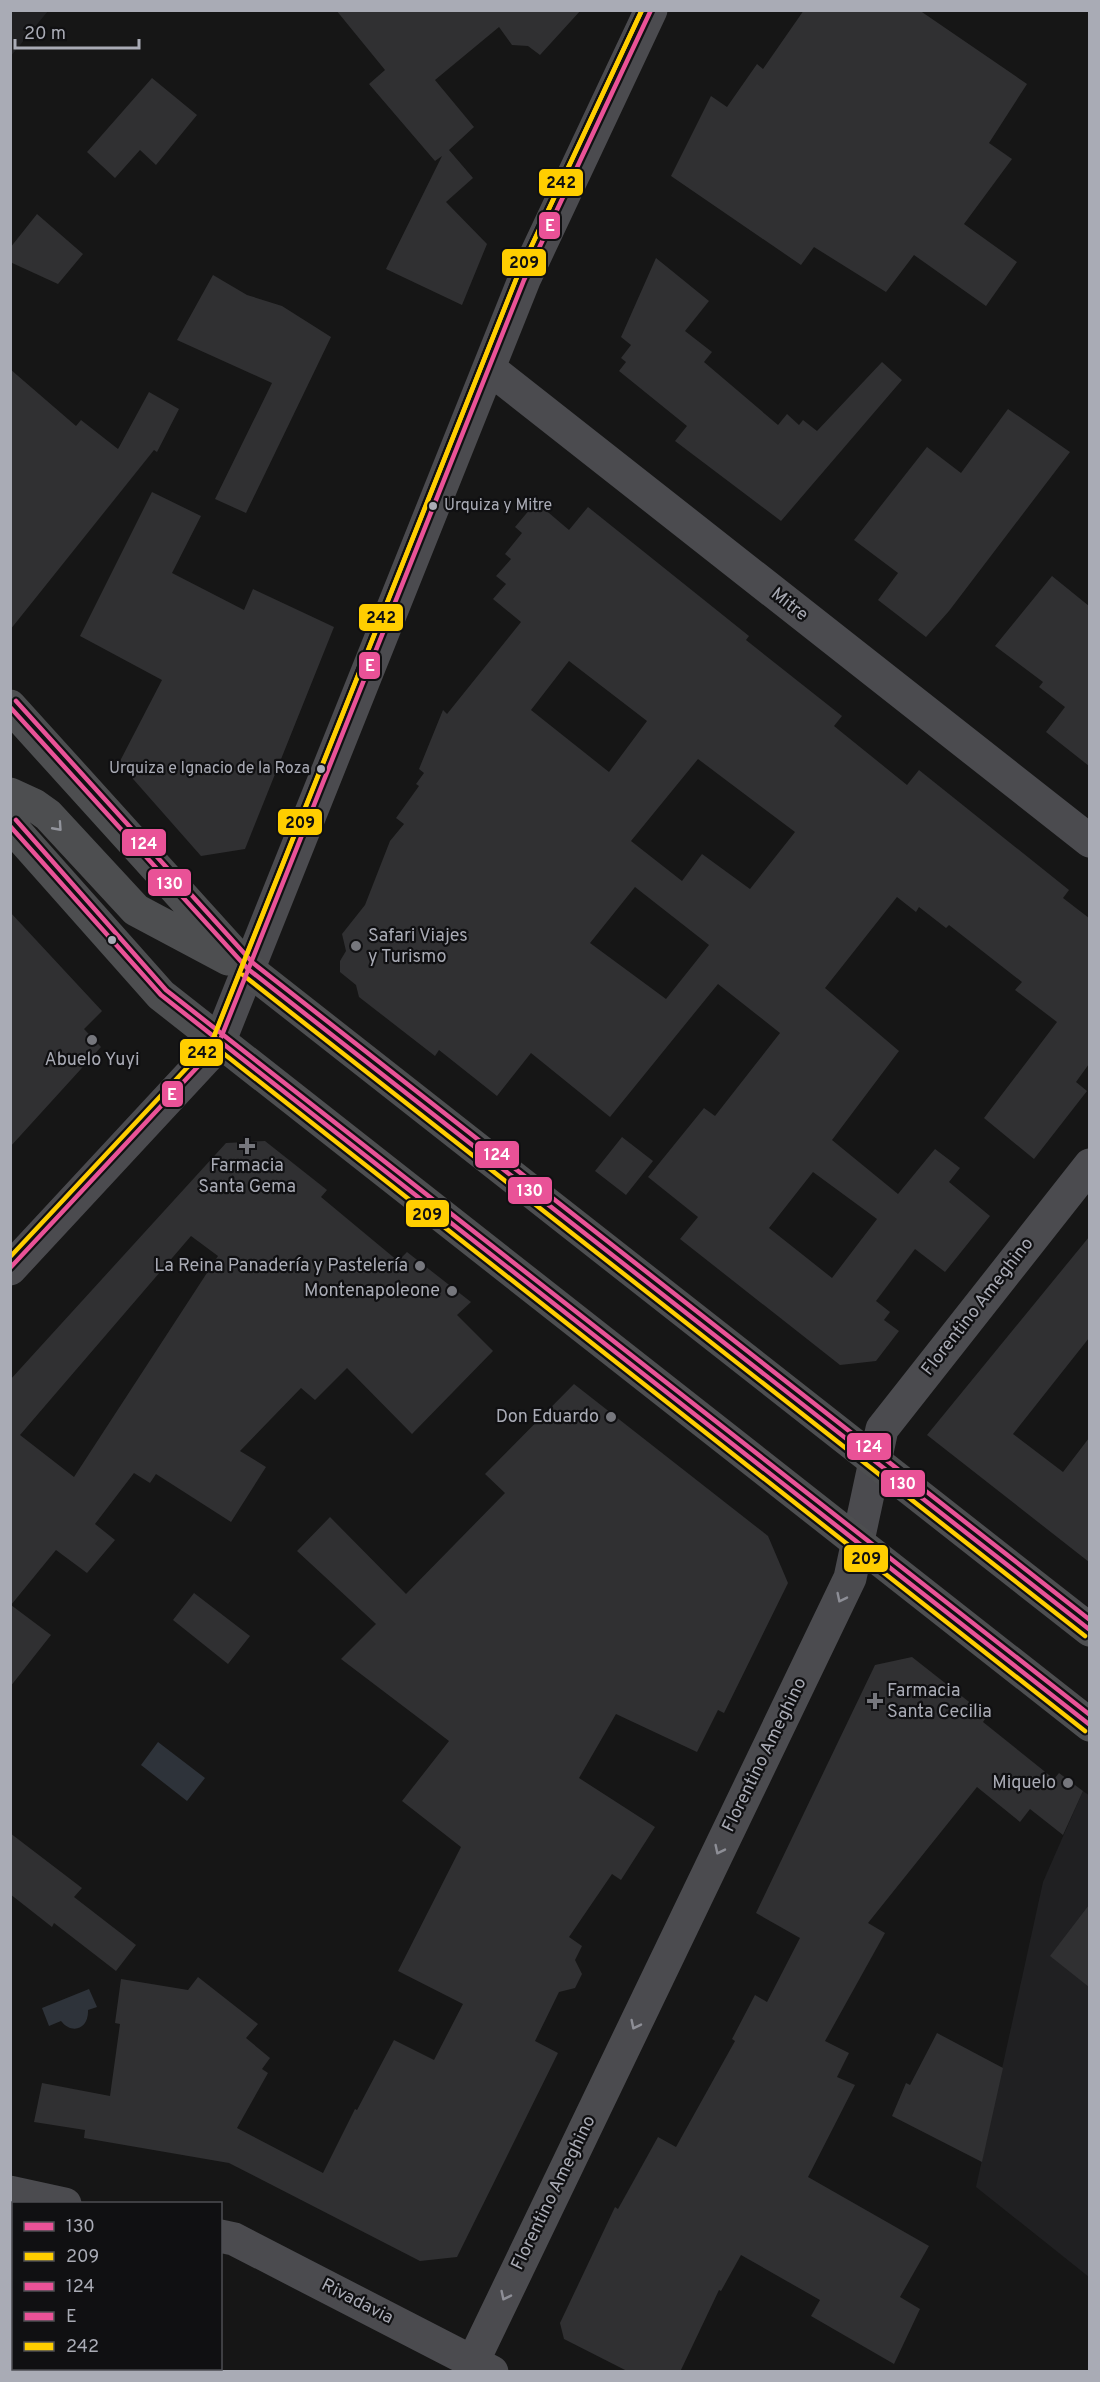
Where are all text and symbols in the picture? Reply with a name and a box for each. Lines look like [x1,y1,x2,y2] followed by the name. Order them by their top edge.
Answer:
[15,12,140,50] scale bar
[24,23,66,46] text: 20 m
[538,168,584,197] line badge: 242
[546,174,576,194] text: 242
[538,211,561,240] line badge: E
[545,217,555,237] text: E
[501,248,547,277] line badge: 209
[509,254,539,274] text: 209
[444,496,552,516] place label: Urquiza y Mitre
[427,500,439,512] marker: Urquiza y Mitre
[766,583,812,627] street label: Mitre
[358,603,404,632] line badge: 242
[366,609,396,629] text: 242
[358,651,381,680] line badge: E
[365,657,375,677] text: E
[109,759,310,779] place label: Urquiza e Ignacio de la Roza
[315,763,327,775] marker: Urquiza e Ignacio de la Roza
[277,808,323,836] line badge: 209
[285,814,315,834] text: 209
[51,820,62,830] one-way arrow
[121,828,167,857] line badge: 124
[131,835,157,855] text: 124
[147,868,192,897] line badge: 130
[157,875,183,895] text: 130
[368,925,468,969] place label: Safari Viajes y Turismo
[106,934,118,946] unlabelled marker
[349,939,363,953] marker: Safari Viajes y Turismo
[85,1033,99,1047] marker: Abuelo Yuyi
[179,1038,224,1067] line badge: 242
[187,1044,217,1064] text: 242
[44,1049,140,1072] place label: Abuelo Yuyi
[161,1080,184,1108] line badge: E
[167,1086,177,1106] text: E
[240,1139,254,1153] marker: Farmacia Santa Gema
[474,1140,520,1169] line badge: 124
[484,1146,510,1166] text: 124
[198,1155,296,1199] place label: Farmacia Santa Gema
[507,1176,553,1205] line badge: 130
[517,1182,543,1202] text: 130
[405,1199,450,1228] line badge: 209
[412,1206,442,1226] text: 209
[917,1233,1039,1381] street label: Florentino Ameghino
[154,1255,408,1278] place label: La Reina Panadería y Pastelería
[413,1259,427,1273] marker: La Reina Panadería y Pastelería
[304,1280,440,1303] place label: Montenapoleone
[445,1284,459,1298] marker: Montenapoleone
[496,1406,599,1429] place label: Don Eduardo
[604,1410,618,1424] marker: Don Eduardo
[846,1432,892,1461] line badge: 124
[856,1438,882,1458] text: 124
[880,1469,926,1498] line badge: 130
[890,1475,916,1495] text: 130
[843,1544,889,1573] line badge: 209
[851,1550,881,1570] text: 209
[836,1592,848,1603] one-way arrow
[718,1674,812,1836] street label: Florentino Ameghino
[887,1680,992,1724] place label: Farmacia Santa Cecilia
[868,1694,882,1708] marker: Farmacia Santa Cecilia
[992,1772,1056,1795] place label: Miquelo
[1061,1776,1075,1790] marker: Miquelo
[715,1843,727,1854] one-way arrow
[630,2019,642,2030] one-way arrow
[507,2112,601,2274] street label: Florentino Ameghino
[12,2202,222,2370] legend
[66,2216,95,2239] text: 130
[66,2246,99,2269] text: 209
[317,2274,397,2330] street label: Rivadavia
[66,2276,95,2299] text: 124
[500,2289,512,2300] one-way arrow
[66,2306,77,2329] text: E
[66,2336,99,2359] text: 242

